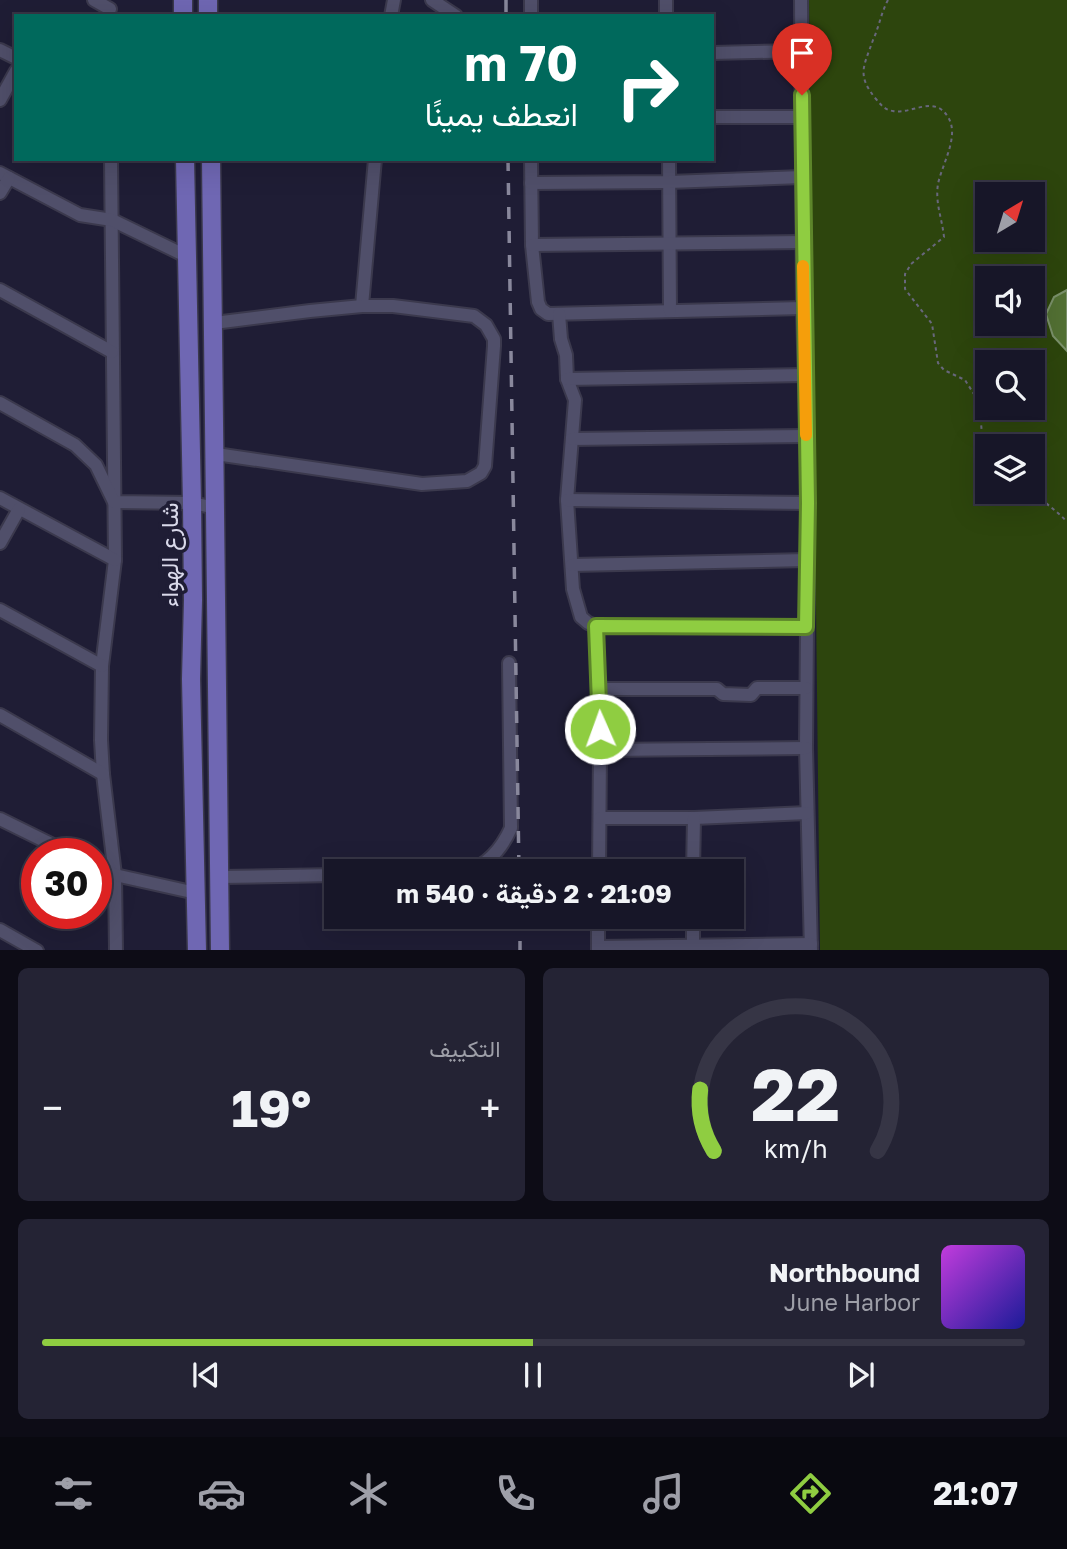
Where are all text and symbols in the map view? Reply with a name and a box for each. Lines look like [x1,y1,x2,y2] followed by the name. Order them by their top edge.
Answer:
[772,23,832,95] pin
[464,33,578,92] text: 70 m
[783,34,821,72] icon: arrive
[602,42,693,133] icon: right
[425,95,578,133] text: انعطف يمينًا
[975,182,1045,252] north arrow
[975,182,1045,504] map controls
[975,266,1045,336] button: sound
[975,350,1045,420] button: search
[975,434,1045,504] button: layers
[154,503,186,607] street label: شارع الهواء
[563,692,637,766] position arrow
[21,838,112,929] speed limit sign: 30
[396,878,672,909] text: 21:09 · 2 دقيقة · 540 m
[429,1034,501,1062] text: التكييف
[751,1050,840,1137] text: 22
[231,1076,311,1138] text: 19°
[42,1085,63,1130] text: −
[480,1085,501,1130] text: +
[764,1132,828,1163] text: km/h
[769,1257,920,1288] text: Northbound
[784,1288,920,1316] text: June Harbor
[187,1356,225,1394] icon: previous
[514,1356,552,1394] icon: pause
[842,1356,880,1394] icon: next
[49,1469,98,1518] icon: filters
[197,1469,246,1518] icon: car
[344,1469,393,1518] icon: climate
[491,1469,540,1518] icon: phone
[639,1469,688,1518] icon: music
[786,1469,835,1518] icon: directions
[933,1474,1018,1512] text: 21:07

